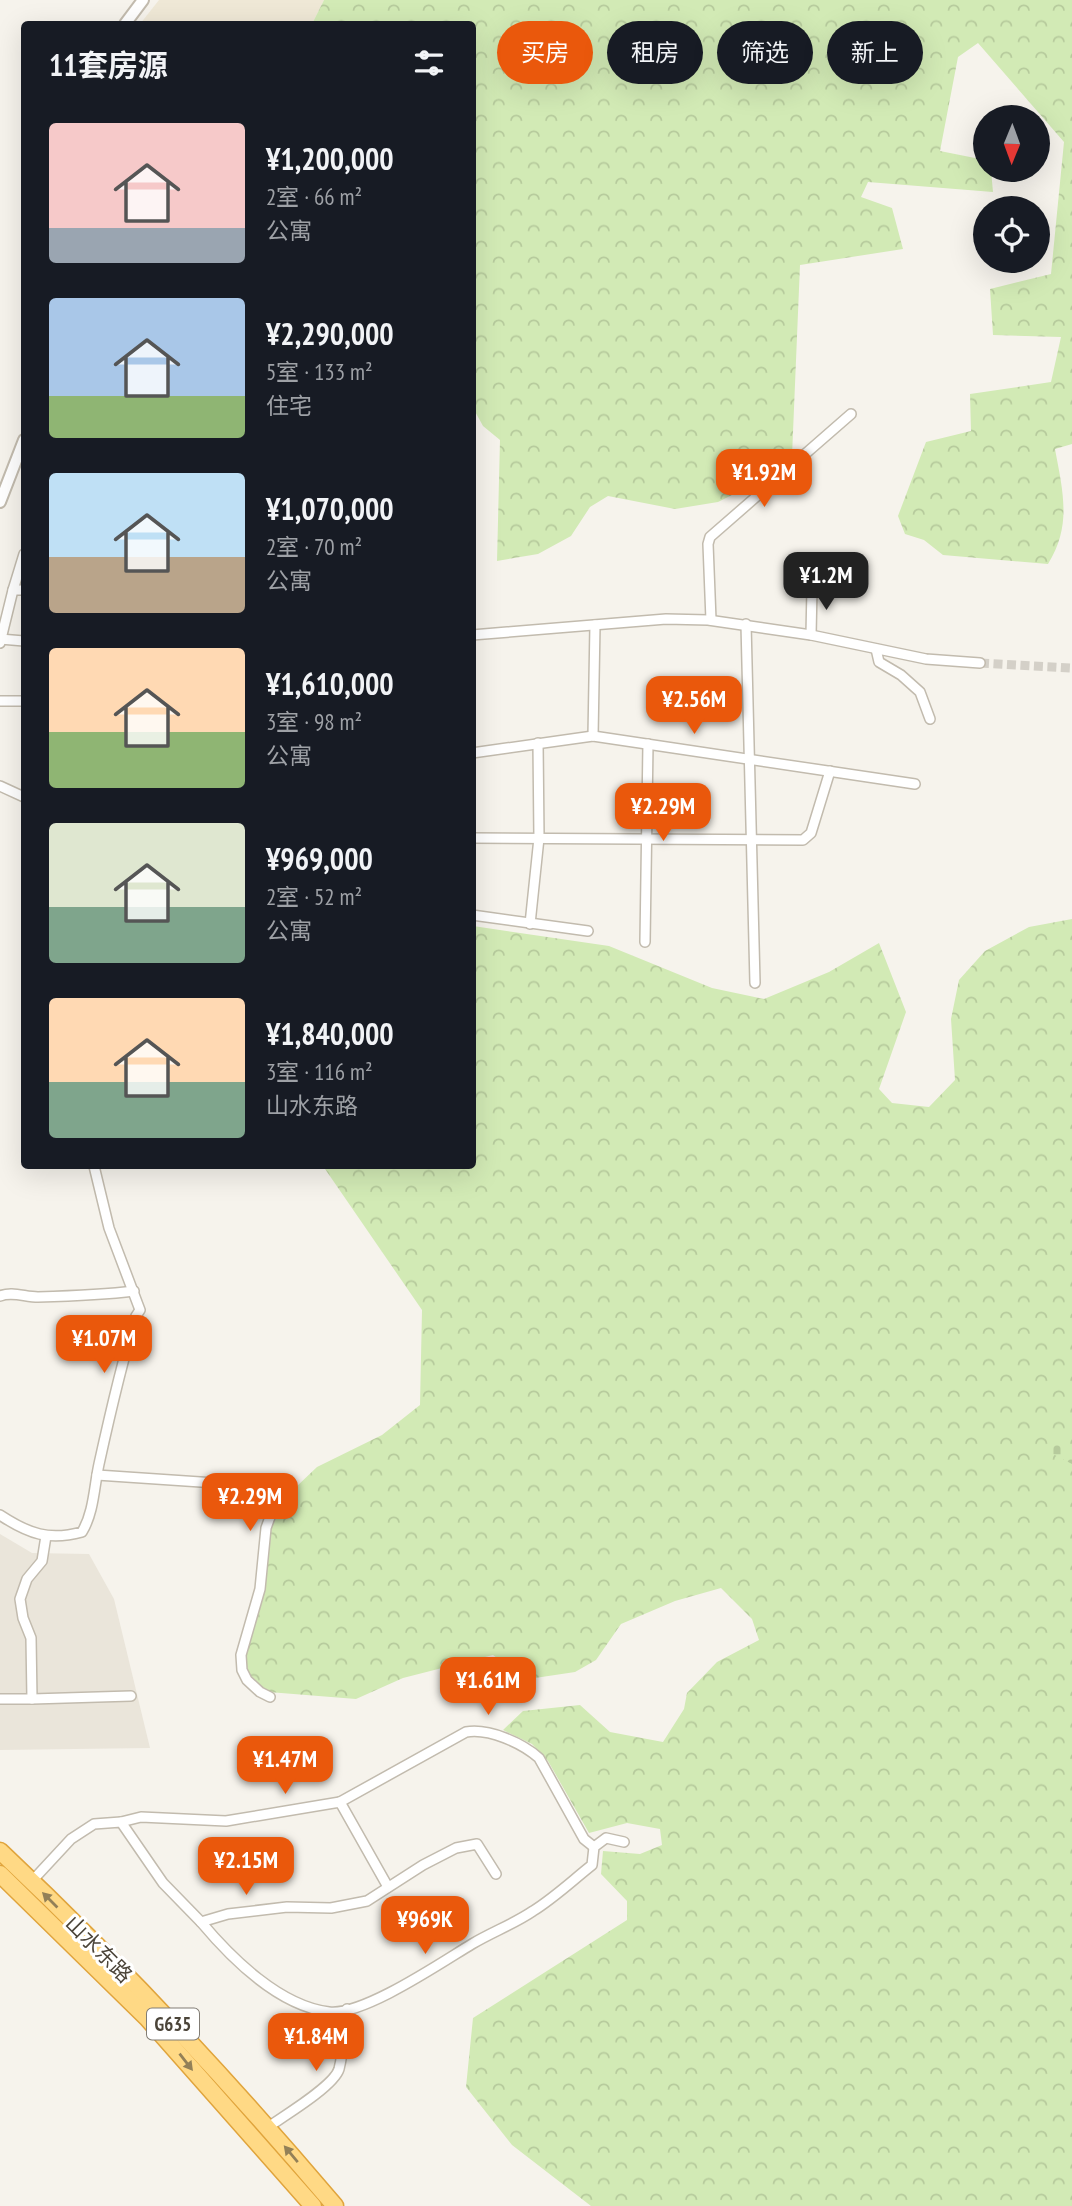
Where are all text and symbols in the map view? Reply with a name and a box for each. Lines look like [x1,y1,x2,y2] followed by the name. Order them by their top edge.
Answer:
[497,21,593,84] chip: 买房
[607,21,703,84] chip: 租房
[717,21,813,84] chip: 筛选
[827,21,923,84] chip: 新上
[410,44,448,82] icon: filters
[49,45,168,84] text: 11套房源
[973,105,1050,182] north arrow
[973,105,1050,273] map controls
[266,139,394,178] text: ¥1,200,000
[105,151,189,235] icon: home
[266,182,362,211] text: 2室 · 66 m²
[973,196,1050,273] button: locate
[266,216,312,245] text: 公寓
[266,314,394,353] text: ¥2,290,000
[105,326,189,410] icon: home
[266,357,373,386] text: 5室 · 133 m²
[266,391,312,420] text: 住宅
[707,449,821,509] pin: ¥1.92M
[732,457,796,486] text: ¥1.92M
[266,489,394,528] text: ¥1,070,000
[105,501,189,585] icon: home
[266,532,362,561] text: 2室 · 70 m²
[777,552,875,612] pin: ¥1.2M
[799,560,853,589] text: ¥1.2M
[266,566,312,595] text: 公寓
[266,664,394,703] text: ¥1,610,000
[105,676,189,760] icon: home
[637,676,751,736] pin: ¥2.56M
[662,684,726,713] text: ¥2.56M
[266,707,362,736] text: 3室 · 98 m²
[266,741,312,770] text: 公寓
[606,784,720,843] pin: ¥2.29M
[631,791,695,820] text: ¥2.29M
[266,839,373,878] text: ¥969,000
[105,851,189,935] icon: home
[266,882,362,911] text: 2室 · 52 m²
[266,916,312,945] text: 公寓
[266,1014,394,1053] text: ¥1,840,000
[105,1026,189,1110] icon: home
[266,1057,373,1086] text: 3室 · 116 m²
[266,1091,358,1120] text: 山水东路
[47,1316,161,1375] pin: ¥1.07M
[72,1323,136,1352] text: ¥1.07M
[193,1474,307,1533] pin: ¥2.29M
[218,1481,282,1510] text: ¥2.29M
[431,1658,545,1717] pin: ¥1.61M
[456,1665,520,1694] text: ¥1.61M
[228,1736,342,1796] pin: ¥1.47M
[253,1744,317,1773] text: ¥1.47M
[189,1838,303,1897] pin: ¥2.15M
[214,1845,278,1874] text: ¥2.15M
[43,1892,59,1909] one-way arrow
[376,1896,474,1956] pin: ¥969K
[397,1904,453,1933] text: ¥969K
[60,1910,138,1988] street label: 山水东路
[147,2008,199,2040] road number: G635
[259,2014,373,2073] pin: ¥1.84M
[284,2021,348,2050] text: ¥1.84M
[178,2052,193,2070] one-way arrow
[283,2145,299,2163] one-way arrow

